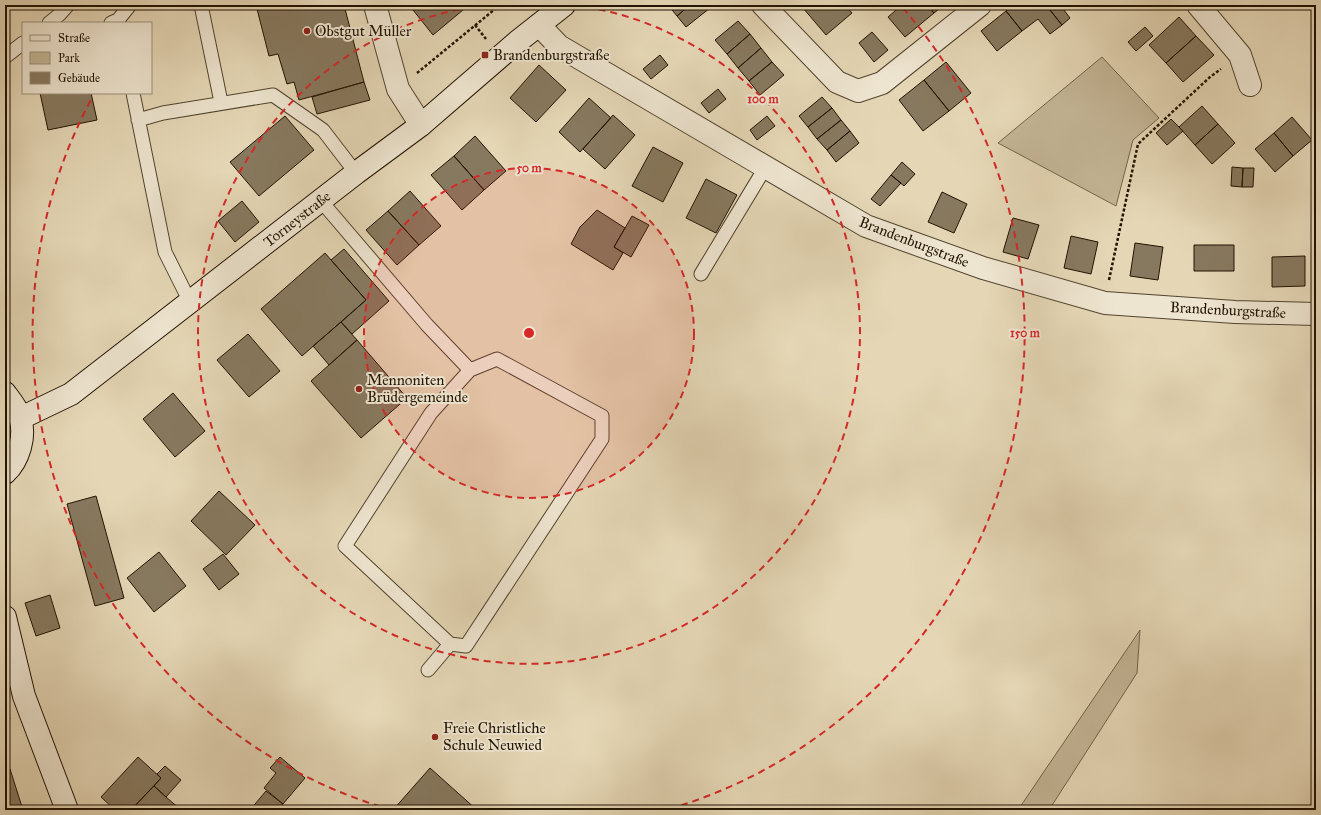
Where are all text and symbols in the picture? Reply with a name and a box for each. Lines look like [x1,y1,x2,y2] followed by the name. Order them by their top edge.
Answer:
[22,22,152,94] legend
[315,22,412,40] place label: Obstgut Müller
[302,26,312,36] marker: Obstgut Müller
[58,31,90,45] text: Straße
[493,46,609,64] place label: Brandenburgstraße
[480,50,490,60] marker: Brandenburgstraße
[58,51,80,65] text: Park
[58,71,100,85] text: Gebäude
[747,92,780,106] text: 100 m
[516,161,543,175] text: 50 m
[260,187,334,251] street label: Torneystraße
[856,213,972,271] street label: Brandenburgstraße
[1169,298,1287,322] street label: Brandenburgstraße
[522,326,536,340] centre of rings
[1010,326,1041,340] text: 150 m
[367,371,468,406] place label: Mennoniten Brüdergemeinde
[354,384,364,394] marker: Mennoniten Brüdergemeinde
[443,719,546,754] place label: Freie Christliche Schule Neuwied
[430,732,440,742] marker: Freie Christliche Schule Neuwied

